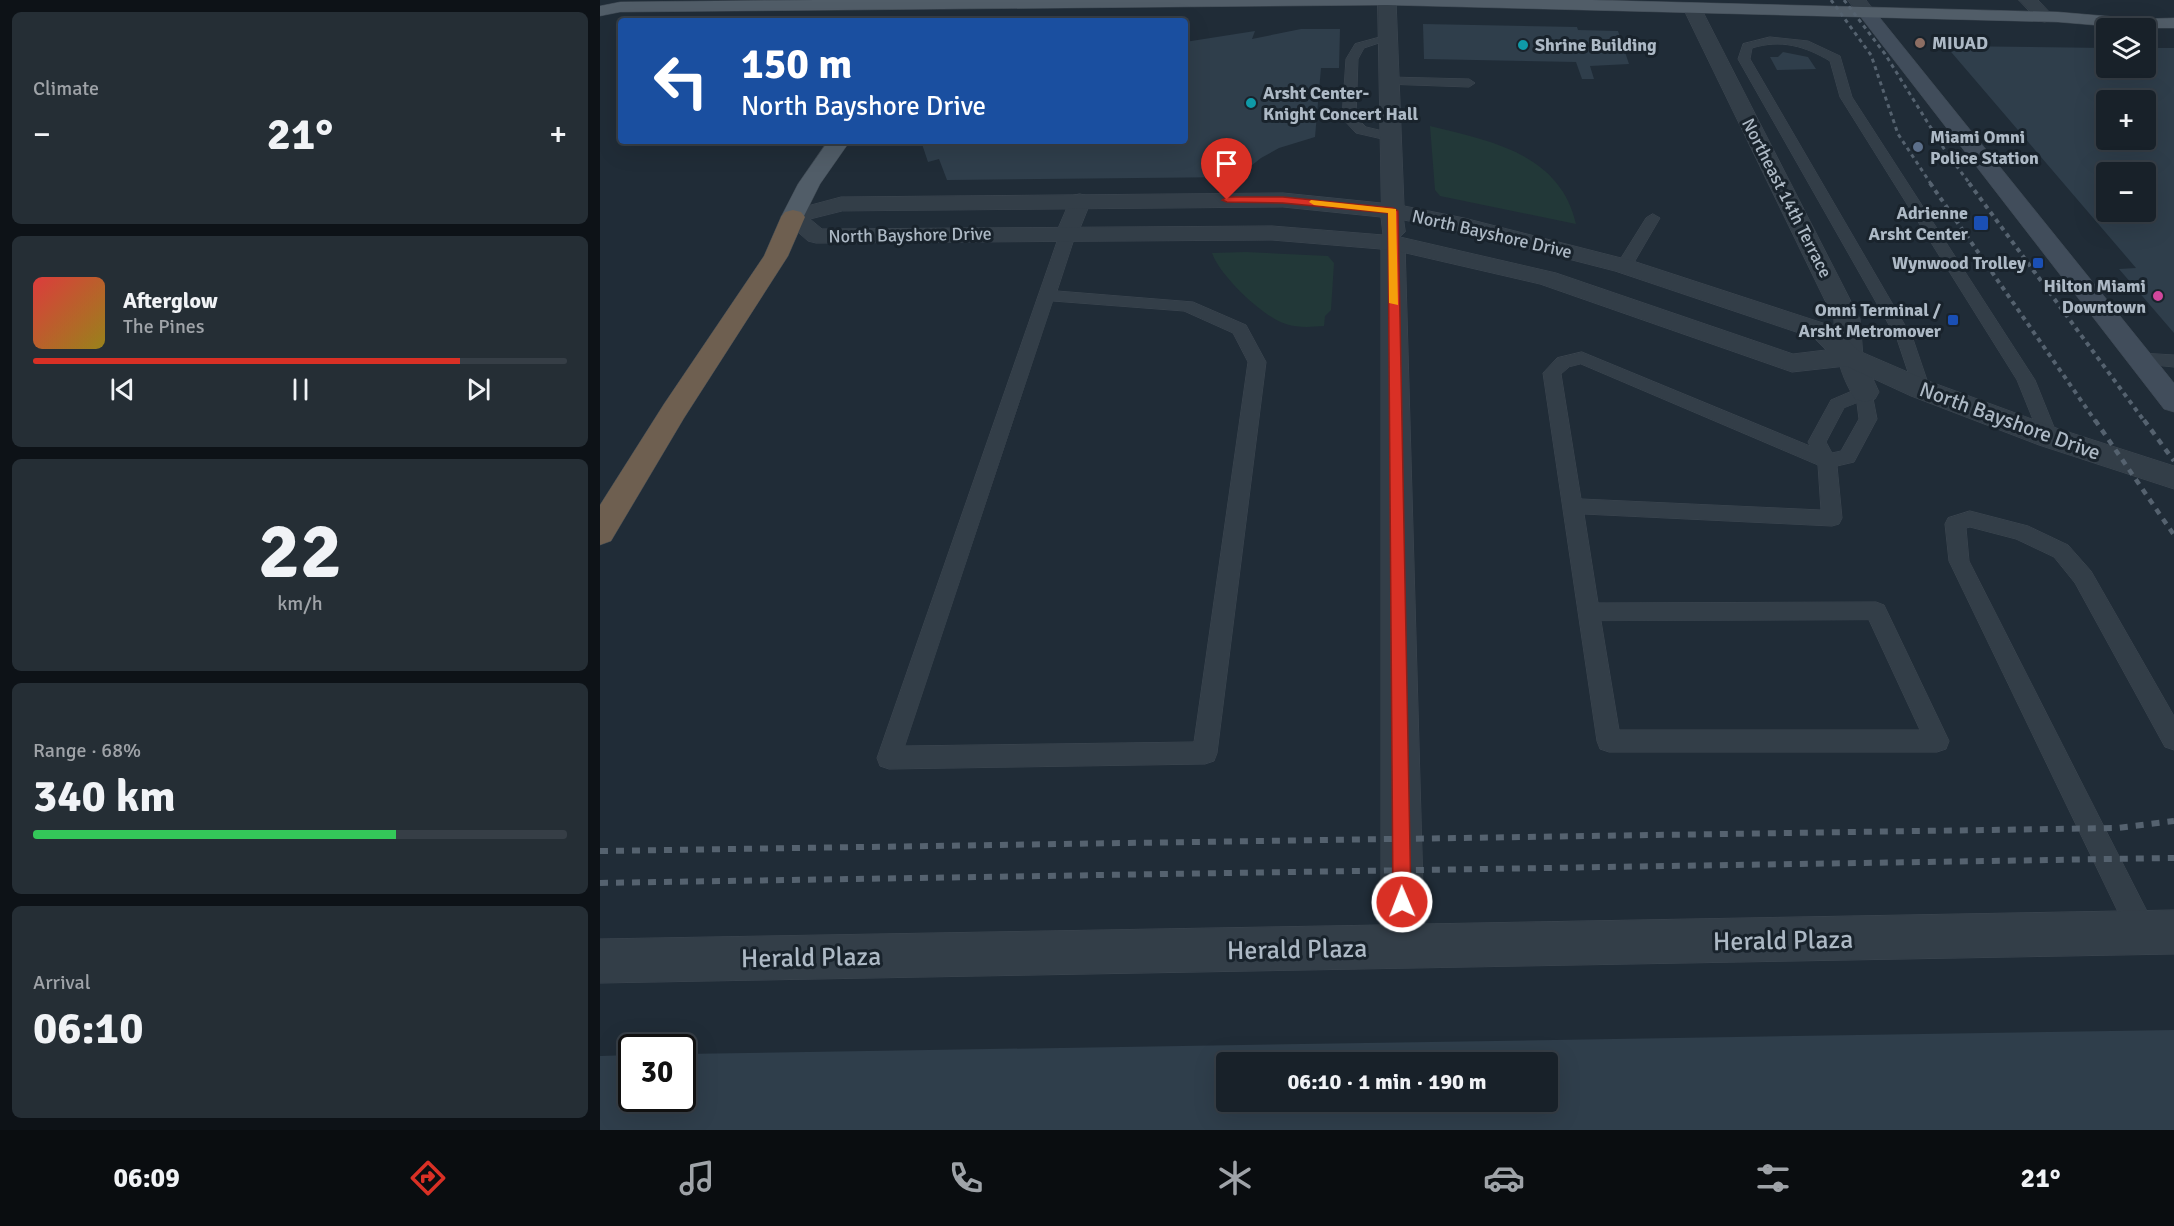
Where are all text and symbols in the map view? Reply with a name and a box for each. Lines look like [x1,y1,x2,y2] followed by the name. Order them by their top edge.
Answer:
[2096,18,2156,222] map controls
[2096,18,2156,78] button: layers
[1932,32,1988,54] place label: MIUAD
[1535,34,1657,56] place label: Shrine Building
[1913,36,1927,50] marker: MIUAD
[1516,38,1530,52] marker: Shrine Building
[741,39,852,90] text: 150 m
[642,42,720,120] icon: left
[33,76,99,101] text: Climate
[1263,82,1419,125] place label: Arsht Center- Knight Concert Hall
[741,90,986,123] text: North Bayshore Drive
[2096,90,2156,150] button: +
[1244,96,1258,110] marker: Arsht Center- Knight Concert Hall
[267,107,333,162] text: 21°
[33,114,51,155] text: −
[549,114,567,155] text: +
[1737,114,1837,282] street label: Northeast 14th Terrace
[1930,126,2039,169] place label: Miami Omni Police Station
[1201,138,1252,200] pin
[1911,140,1925,154] marker: Miami Omni Police Station
[1210,147,1243,180] icon: arrive
[2096,162,2156,222] button: −
[1869,202,1969,245] place label: Adrienne Arsht Center
[1410,205,1574,263] street label: North Bayshore Drive
[1972,214,1990,232] marker: Adrienne Arsht Center
[828,223,992,247] street label: North Bayshore Drive
[1892,252,2026,274] place label: Wynwood Trolley
[2031,256,2045,270] marker: Wynwood Trolley
[2044,275,2146,318] place label: Hilton Miami Downtown
[123,287,218,314] text: Afterglow
[2151,289,2165,303] marker: Hilton Miami Downtown
[1799,299,1942,342] place label: Omni Terminal / Arsht Metromover
[1946,313,1960,327] marker: Omni Terminal / Arsht Metromover
[123,314,205,339] text: The Pines
[106,373,139,406] icon: previous
[284,373,317,406] icon: pause
[462,373,495,406] icon: next
[1916,376,2104,466] street label: North Bayshore Drive
[258,504,342,600] text: 22
[277,591,323,616] text: km/h
[33,738,141,763] text: Range · 68%
[33,769,176,824] text: 340 km
[1370,870,1434,934] position arrow
[1712,924,1854,958] street label: Herald Plaza
[1226,933,1368,967] street label: Herald Plaza
[740,941,882,975] street label: Herald Plaza
[33,970,91,995] text: Arrival
[33,1001,143,1056] text: 06:10
[618,1034,696,1112] speed limit sign: 30
[1287,1068,1487,1095] text: 06:10 · 1 min · 190 m
[407,1157,449,1199] icon: directions
[676,1157,718,1199] icon: music
[945,1157,987,1199] icon: phone
[1214,1157,1256,1199] icon: climate
[1483,1157,1525,1199] icon: car
[1752,1157,1794,1199] icon: filters
[113,1162,180,1195] text: 06:09
[2021,1162,2061,1195] text: 21°

